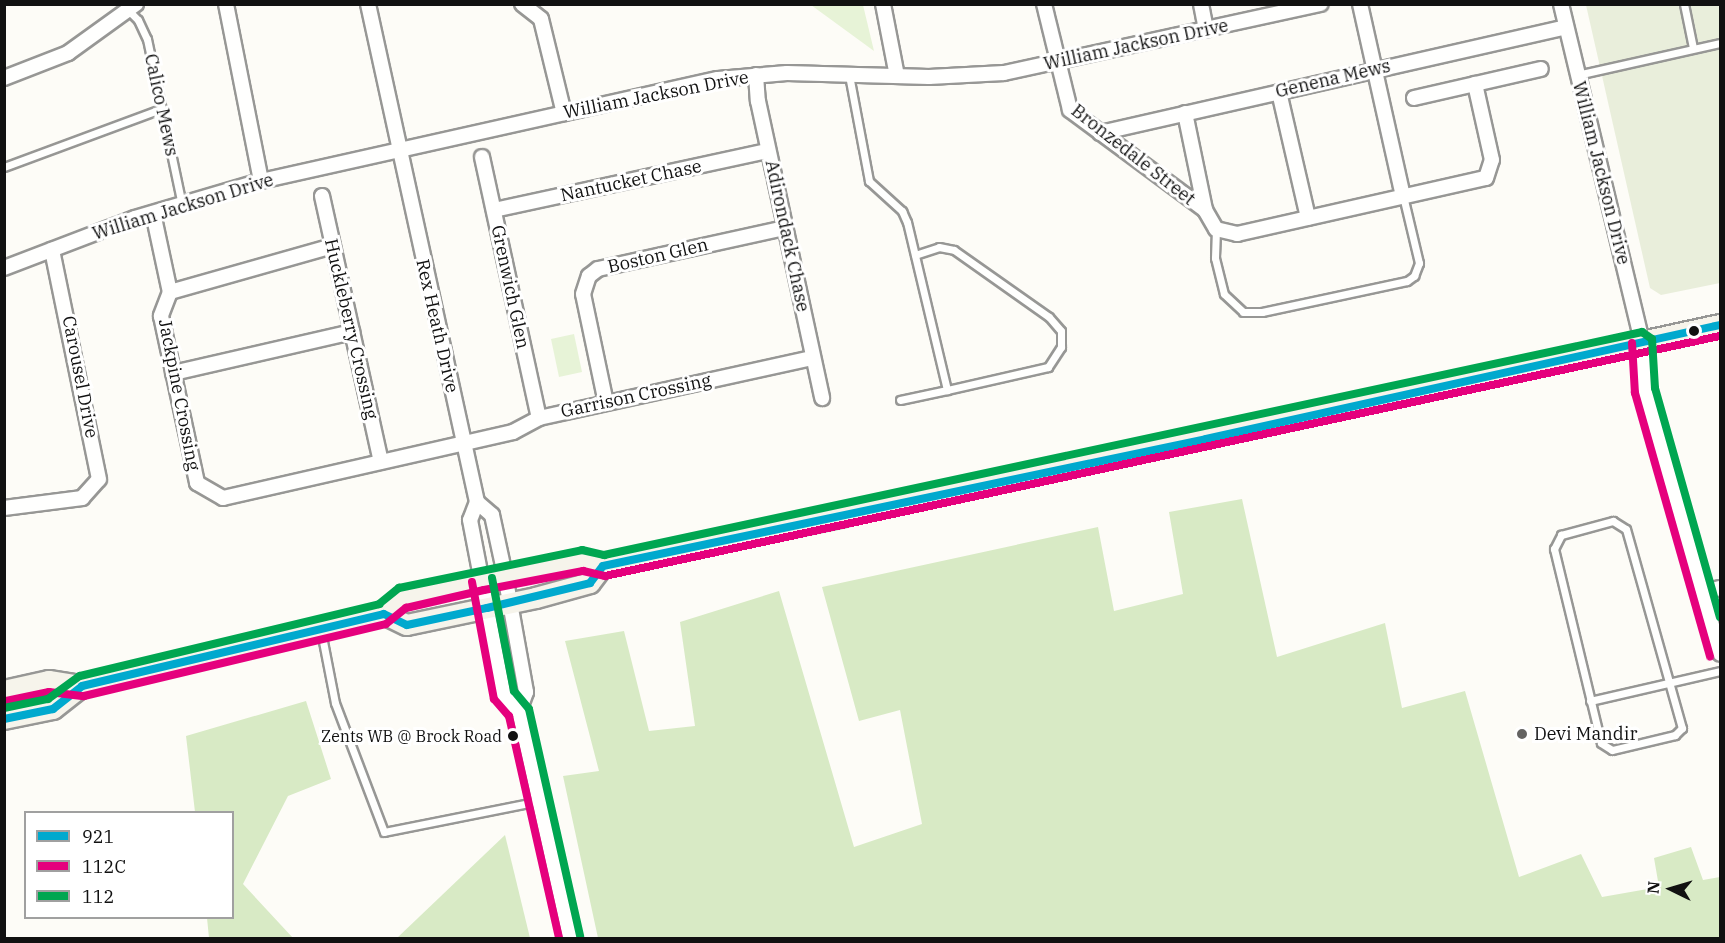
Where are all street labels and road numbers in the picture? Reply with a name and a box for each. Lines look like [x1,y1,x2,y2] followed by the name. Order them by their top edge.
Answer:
[1042,15,1230,75] street label: William Jackson Drive
[140,52,182,158] street label: Calico Mews
[1273,55,1393,103] street label: Genena Mews
[562,66,750,124] street label: William Jackson Drive
[1568,79,1634,267] street label: William Jackson Drive
[1067,100,1199,210] street label: Bronzedale Street
[559,156,703,206] street label: Nantucket Chase
[760,158,814,314] street label: Adirondack Chase
[90,169,276,245] street label: William Jackson Drive
[486,223,534,351] street label: Grenwich Glen
[606,234,710,278] street label: Boston Glen
[320,236,382,422] street label: Huckleberry Crossing
[411,257,463,395] street label: Rex Heath Drive
[58,314,102,440] street label: Carousel Drive
[154,317,204,473] street label: Jackpine Crossing
[559,370,713,422] street label: Garrison Crossing

